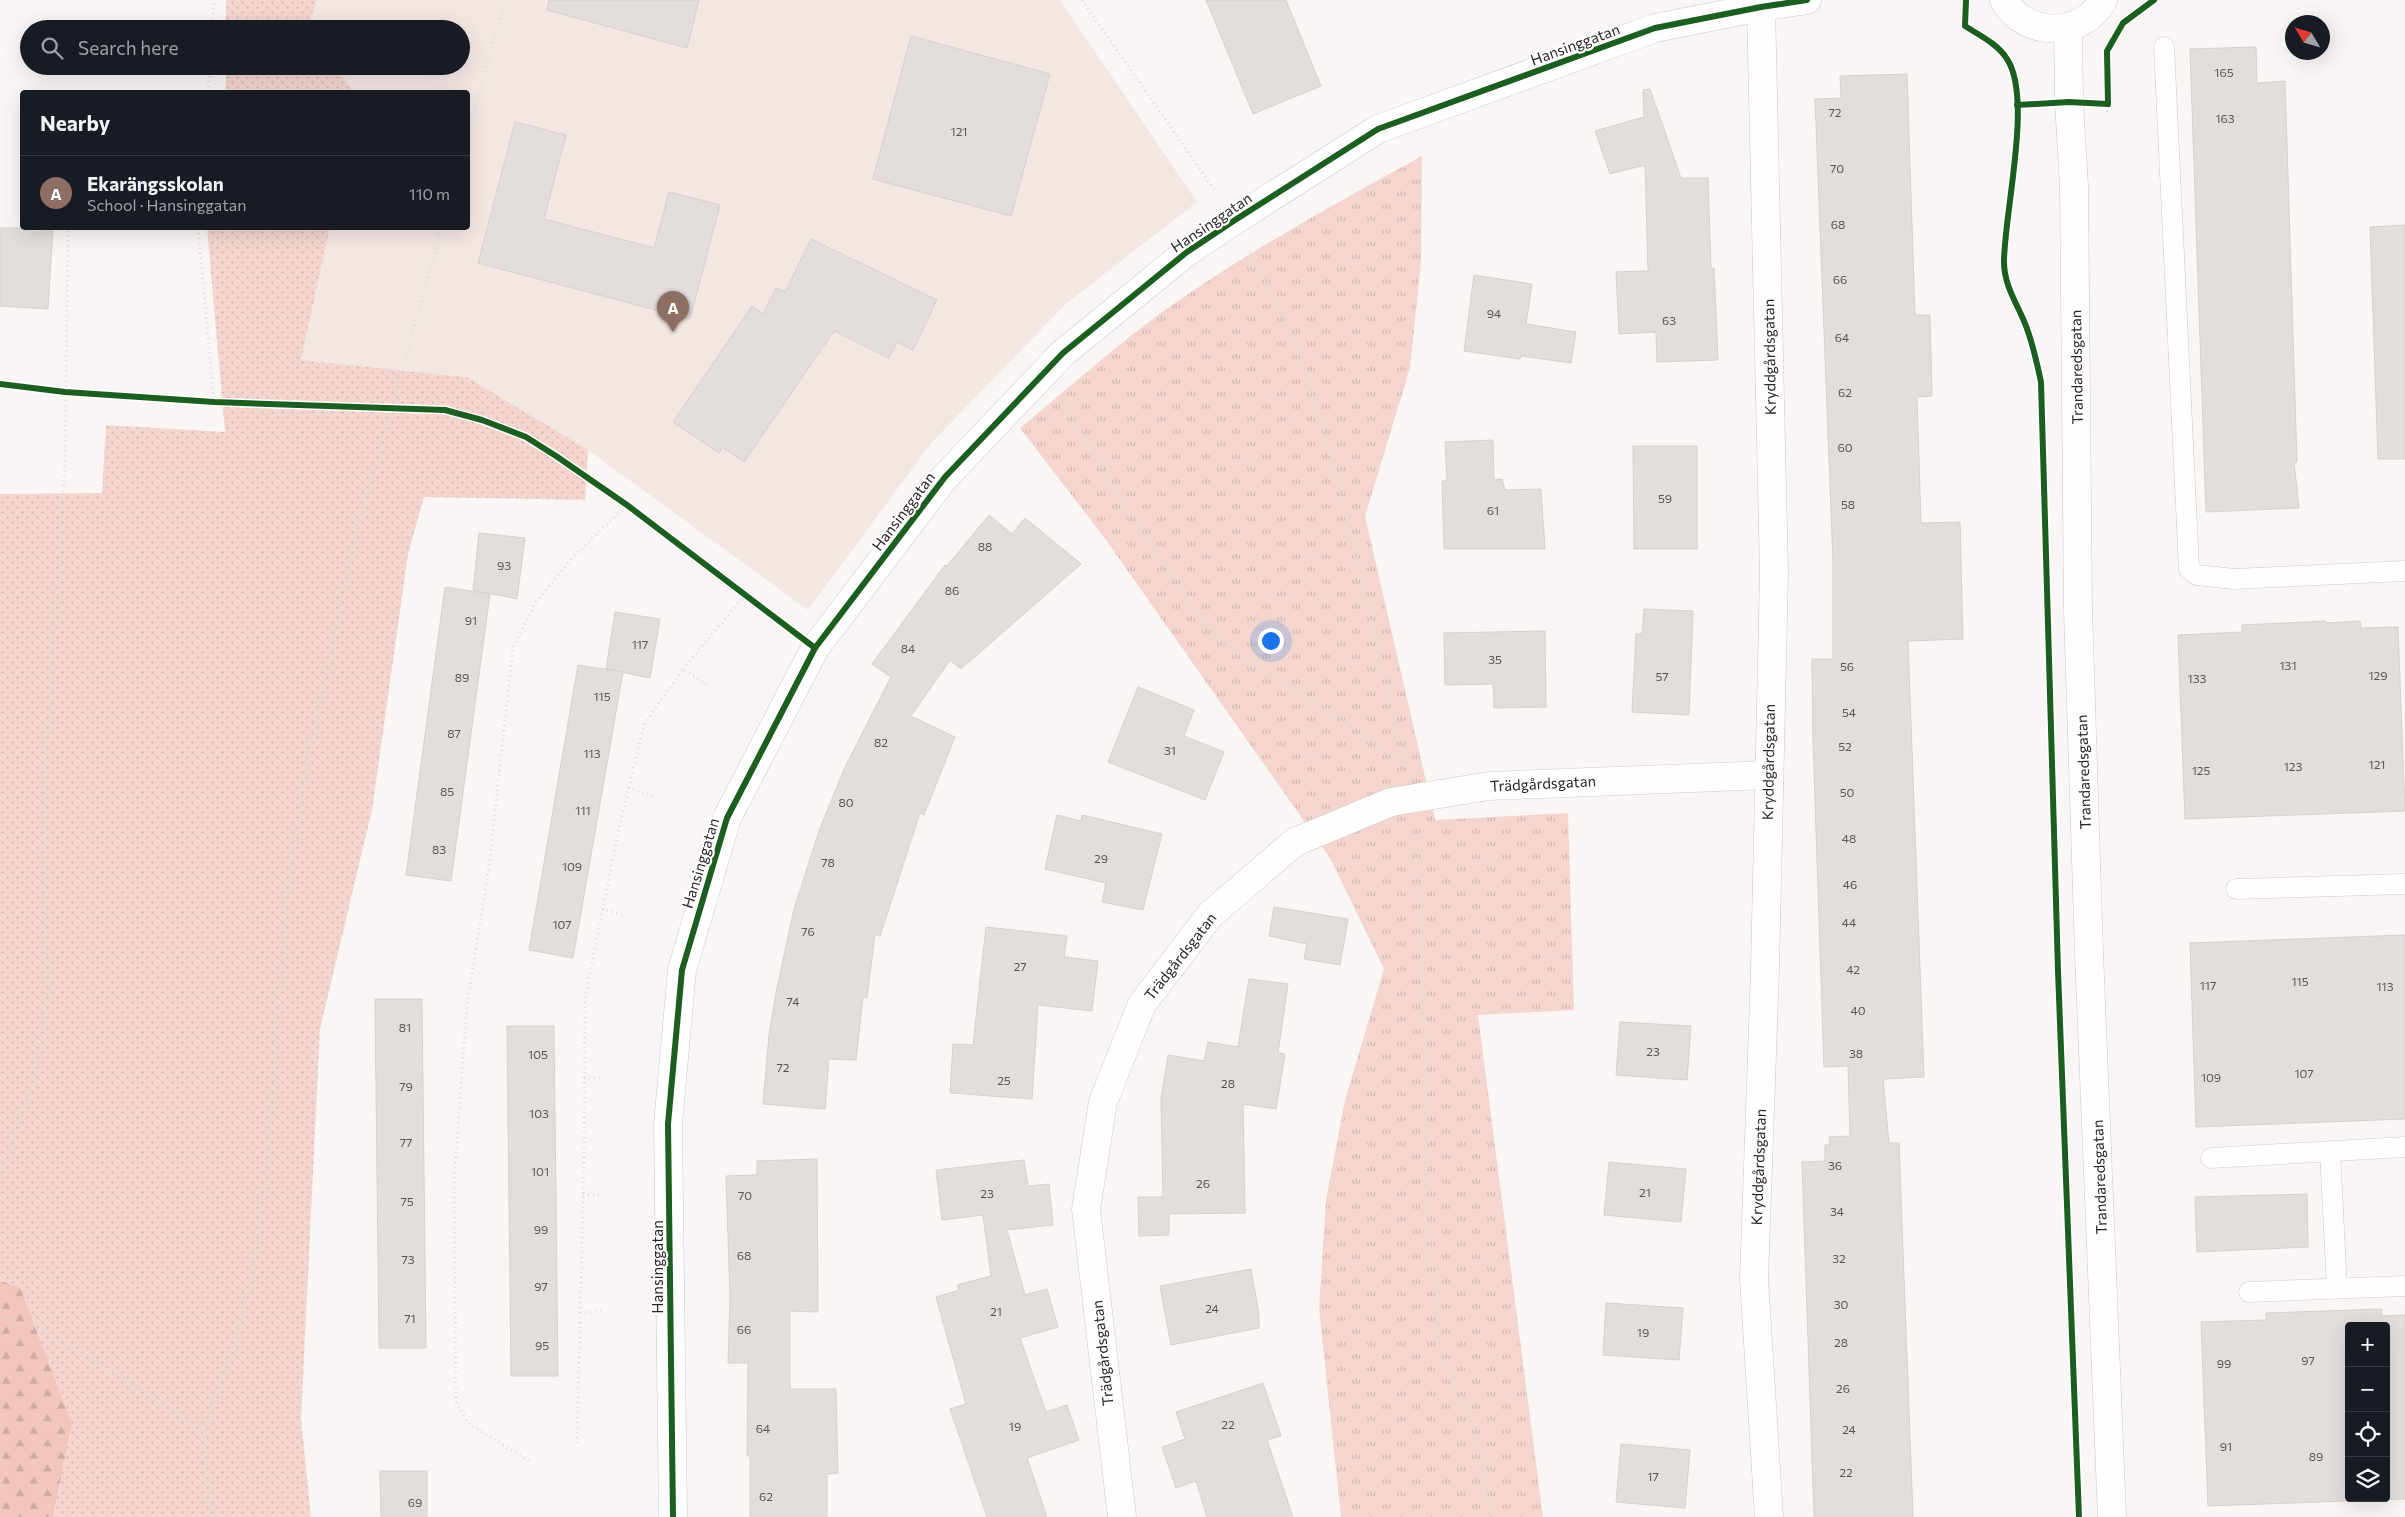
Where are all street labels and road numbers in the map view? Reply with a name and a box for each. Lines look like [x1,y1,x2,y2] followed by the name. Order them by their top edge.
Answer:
[1528,20,1622,68] street label: Hansinggatan
[1167,188,1255,256] street label: Hansinggatan
[1759,299,1779,415] street label: Kryddgårdsgatan
[2066,309,2086,425] street label: Trandaredsgatan
[868,468,938,554] street label: Hansinggatan
[1758,704,1778,820] street label: Kryddgårdsgatan
[2072,714,2094,830] street label: Trandaredsgatan
[1490,771,1596,795] street label: Trädgårdsgatan
[678,816,722,910] street label: Hansinggatan
[1140,909,1220,1003] street label: Trädgårdsgatan
[1747,1109,1769,1225] street label: Kryddgårdsgatan
[2088,1119,2110,1235] street label: Trandaredsgatan
[648,1220,666,1314] street label: Hansinggatan
[1088,1299,1116,1407] street label: Trädgårdsgatan

